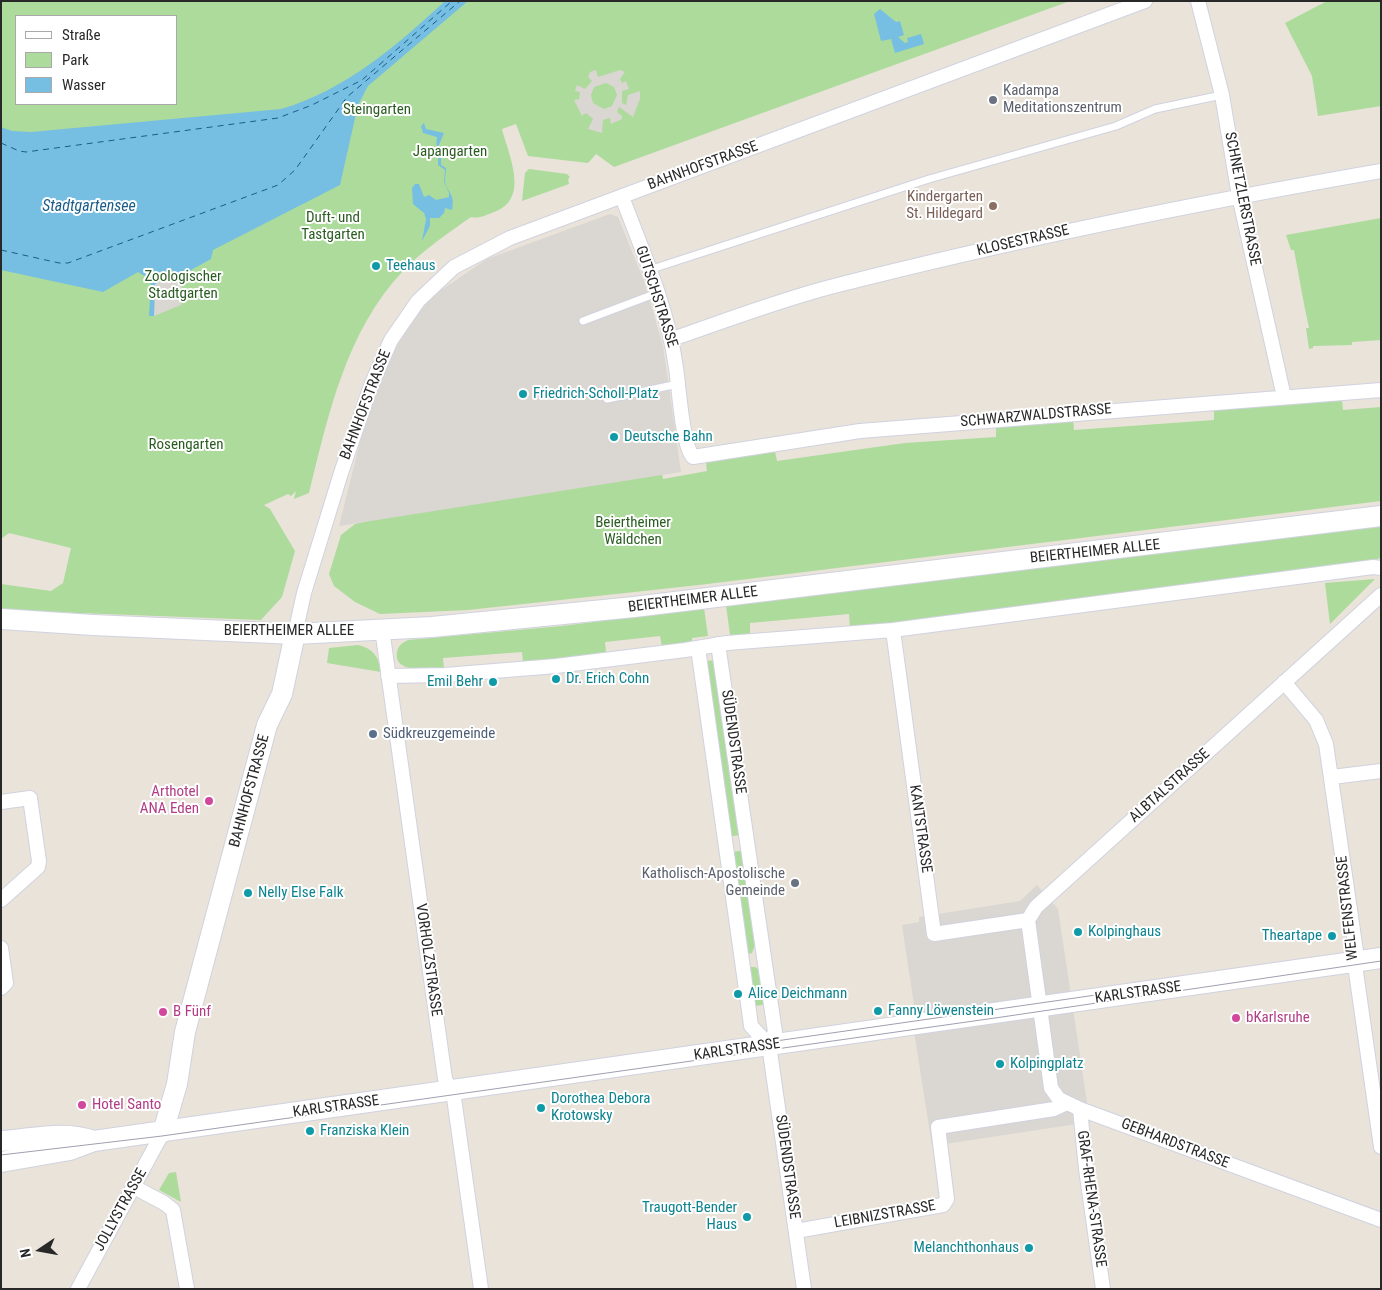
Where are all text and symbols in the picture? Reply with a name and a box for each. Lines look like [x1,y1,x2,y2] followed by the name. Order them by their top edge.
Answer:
[15,15,178,105] legend
[62,26,101,44] text: Straße
[62,51,89,69] text: Park
[62,76,106,94] text: Wasser
[1003,82,1122,117] place label: Kadampa Meditationszentrum
[987,94,999,106] marker: Kadampa Meditationszentrum
[343,101,411,119] park label: Steingarten
[1220,131,1264,267] street label: SCHNETZLERSTRASSE
[645,138,761,194] street label: BAHNHOFSTRASSE
[413,143,487,161] park label: Japangarten
[906,188,983,223] place label: Kindergarten St. Hildegard
[42,197,136,217] water label: Stadtgartensee
[987,200,999,212] marker: Kindergarten St. Hildegard
[301,209,365,244] park label: Duft- und Tastgarten
[975,222,1071,260] street label: KLOSESTRASSE
[631,244,681,350] street label: GUTSCHSTRASSE
[386,257,436,275] place label: Teehaus
[370,260,382,272] marker: Teehaus
[144,268,222,303] park label: Zoologischer Stadtgarten
[337,348,395,462] street label: BAHNHOFSTRASSE
[533,385,658,403] place label: Friedrich-Scholl-Platz
[517,388,529,400] marker: Friedrich-Scholl-Platz
[960,400,1112,432] street label: SCHWARZWALDSTRASSE
[624,428,713,446] place label: Deutsche Bahn
[608,431,620,443] marker: Deutsche Bahn
[149,436,223,454] park label: Rosengarten
[595,514,671,549] park label: Beiertheimer Wäldchen
[1029,536,1161,568] street label: BEIERTHEIMER ALLEE
[627,583,759,617] street label: BEIERTHEIMER ALLEE
[224,622,354,640] street label: BEIERTHEIMER ALLEE
[566,670,649,688] place label: Dr. Erich Cohn
[427,673,483,691] place label: Emil Behr
[550,673,562,685] marker: Dr. Erich Cohn
[487,676,499,688] marker: Emil Behr
[717,689,749,795] street label: SÜDENDSTRASSE
[383,725,495,743] place label: Südkreuzgemeinde
[367,728,379,740] marker: Südkreuzgemeinde
[226,733,274,849] street label: BAHNHOFSTRASSE
[1126,745,1214,827] street label: ALBTALSTRASSE
[140,783,199,818] place label: Arthotel ANA Eden
[905,784,935,874] street label: KANTSTRASSE
[203,795,215,807] marker: Arthotel ANA Eden
[1334,855,1362,961] street label: WELFENSTRASSE
[642,865,785,900] place label: Katholisch-Apostolische Gemeinde
[789,877,801,889] marker: Katholisch-Apostolische Gemeinde
[258,884,343,902] place label: Nelly Else Falk
[242,887,254,899] marker: Nelly Else Falk
[411,902,445,1018] street label: VORHOLZSTRASSE
[1088,923,1161,941] place label: Kolpinghaus
[1072,926,1084,938] marker: Kolpinghaus
[1262,927,1322,945] place label: Theartape
[1326,930,1338,942] marker: Theartape
[1094,978,1182,1008] street label: KARLSTRASSE
[748,985,847,1003] place label: Alice Deichmann
[732,988,744,1000] marker: Alice Deichmann
[888,1002,994,1020] place label: Fanny Löwenstein
[173,1003,211,1021] place label: B Fünf
[872,1005,884,1017] marker: Fanny Löwenstein
[157,1006,169,1018] marker: B Fünf
[1246,1009,1310,1027] place label: bKarlsruhe
[1230,1012,1242,1024] marker: bKarlsruhe
[693,1035,781,1065] street label: KARLSTRASSE
[1010,1055,1084,1073] place label: Kolpingplatz
[994,1058,1006,1070] marker: Kolpingplatz
[551,1090,650,1125] place label: Dorothea Debora Krotowsky
[292,1092,380,1122] street label: KARLSTRASSE
[92,1096,161,1114] place label: Hotel Santo
[76,1099,88,1111] marker: Hotel Santo
[535,1102,547,1114] marker: Dorothea Debora Krotowsky
[771,1114,803,1220] street label: SÜDENDSTRASSE
[1118,1115,1232,1173] street label: GEBHARDSTRASSE
[320,1122,409,1140] place label: Franziska Klein
[304,1125,316,1137] marker: Franziska Klein
[1072,1129,1110,1269] street label: GRAF-RHENA-STRASSE
[91,1166,151,1254] street label: JOLLYSTRASSE
[833,1197,937,1233] street label: LEIBNIZSTRASSE
[642,1199,737,1234] place label: Traugott-Bender Haus
[741,1211,753,1223] marker: Traugott-Bender Haus
[15,1225,65,1275] north arrow
[914,1239,1019,1257] place label: Melanchthonhaus
[1023,1242,1035,1254] marker: Melanchthonhaus
[17,1247,34,1259] text: N

